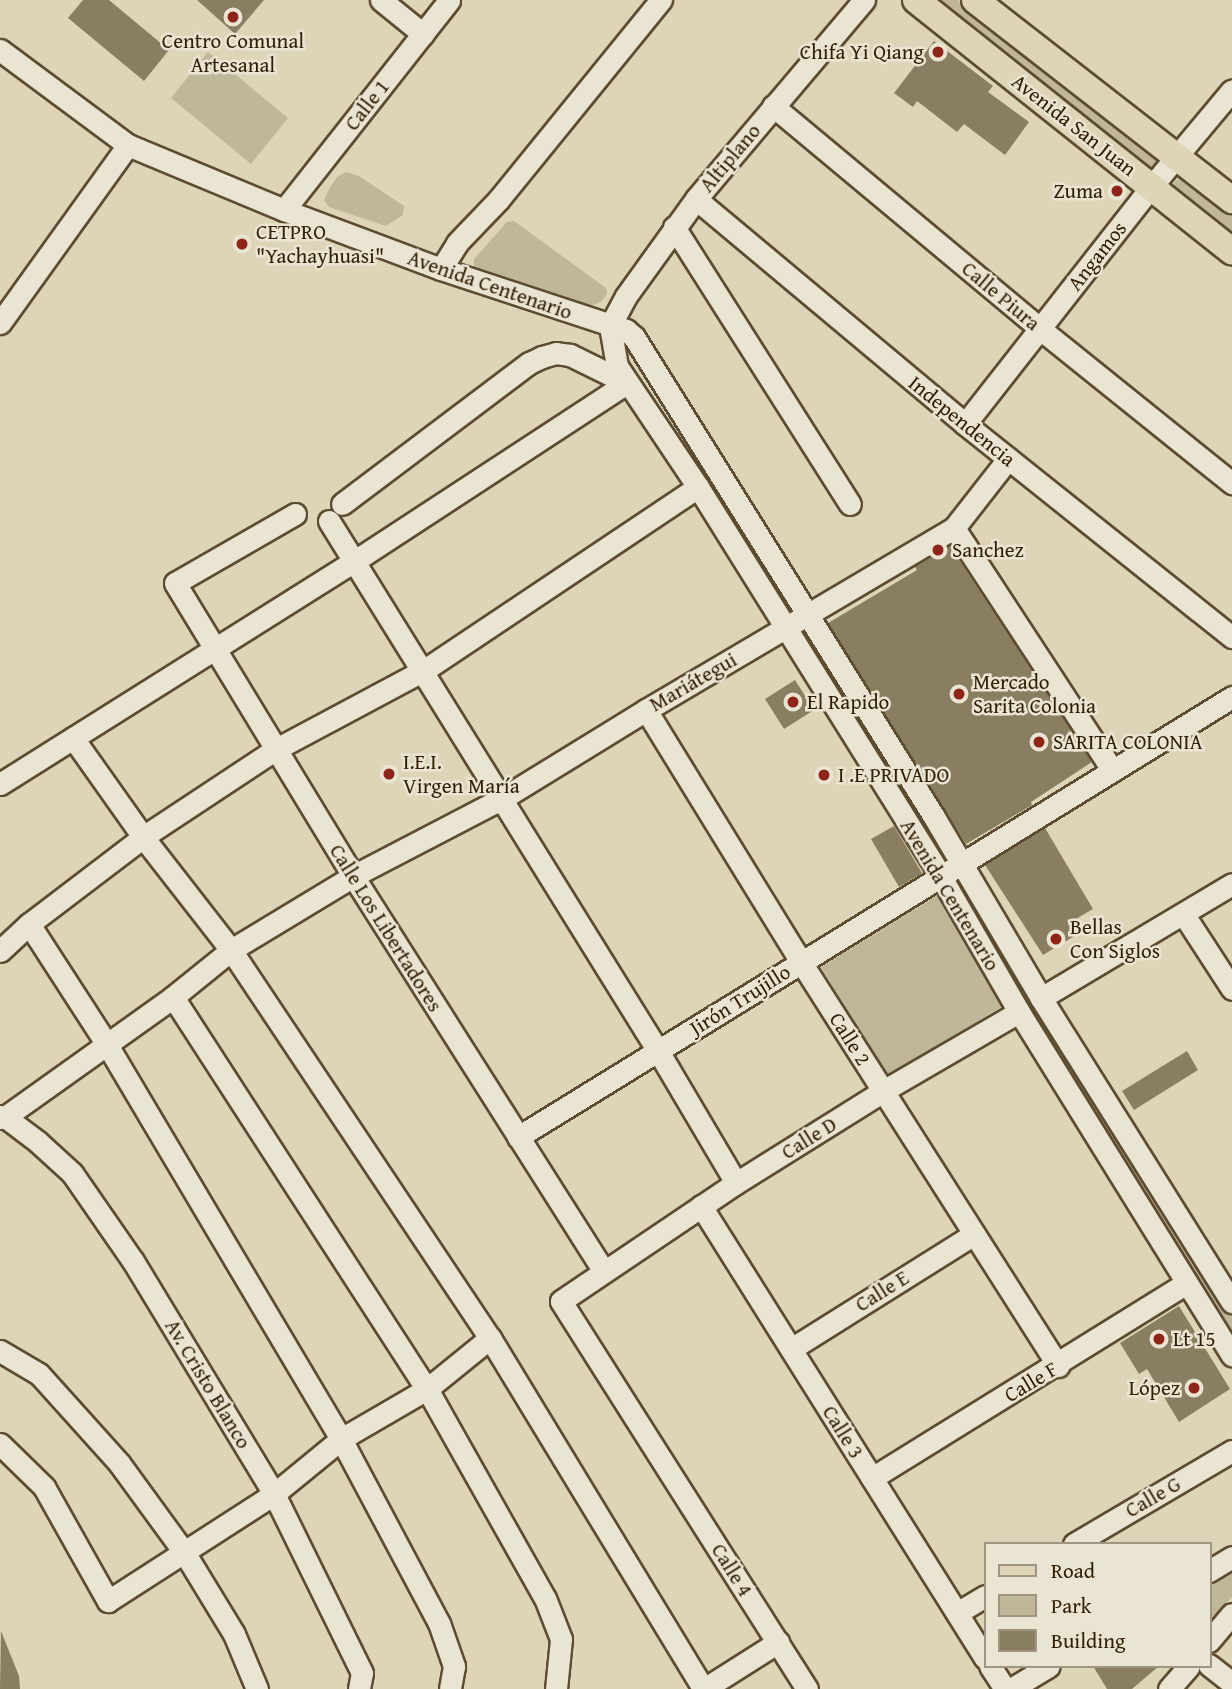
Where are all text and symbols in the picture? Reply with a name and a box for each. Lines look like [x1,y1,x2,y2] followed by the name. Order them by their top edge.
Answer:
[225,9,241,25] marker: Centro Comunal Artesanal
[162,28,304,78] place label: Centro Comunal Artesanal
[800,39,924,65] place label: Chifa Yi Qiang
[930,44,946,60] marker: Chifa Yi Qiang
[1007,69,1141,181] street label: Avenida San Juan
[339,75,395,135] street label: Calle 1
[694,119,766,197] street label: Altiplano
[1053,178,1103,204] place label: Zuma
[1109,183,1125,199] marker: Zuma
[1062,216,1132,296] street label: Angamos
[256,219,384,269] place label: CETPRO "Yachayhuasi"
[234,236,250,252] marker: CETPRO "Yachayhuasi"
[404,245,576,325] street label: Avenida Centenario
[957,256,1045,336] street label: Calle Piura
[903,370,1021,472] street label: Independencia
[952,537,1024,563] place label: Sanchez
[930,542,946,558] marker: Sanchez
[645,647,741,717] street label: Mariátegui
[973,669,1096,719] place label: Mercado Sarita Colonia
[951,686,967,702] marker: Mercado Sarita Colonia
[807,689,889,715] place label: El Rapido
[785,694,801,710] marker: El Rapido
[1053,729,1203,755] place label: SARITA COLONIA
[1031,734,1047,750] marker: SARITA COLONIA
[403,749,520,799] place label: I.E.I. Virgen María
[838,762,949,788] place label: I .E PRIVADO
[381,766,397,782] marker: I.E.I. Virgen María
[816,767,832,783] marker: I .E PRIVADO
[895,815,1005,975] street label: Avenida Centenario
[324,840,448,1016] street label: Calle Los Libertadores
[1070,914,1160,964] place label: Bellas Con Siglos
[1048,931,1064,947] marker: Bellas Con Siglos
[685,959,795,1041] street label: Jirón Trujillo
[824,1008,876,1070] street label: Calle 2
[777,1111,841,1165] street label: Calle D
[851,1265,913,1317] street label: Calle E
[159,1315,257,1453] street label: Av. Cristo Blanco
[1173,1326,1215,1352] place label: Lt 15
[1151,1331,1167,1347] marker: Lt 15
[1000,1356,1062,1408] street label: Calle F
[1129,1375,1180,1401] place label: López
[1186,1380,1202,1396] marker: López
[817,1401,869,1463] street label: Calle 3
[1121,1471,1185,1523] street label: Calle G
[706,1539,758,1601] street label: Calle 4
[984,1542,1211,1668] legend
[1051,1555,1095,1586] text: Road
[1051,1590,1092,1621] text: Park
[1051,1625,1125,1656] text: Building

